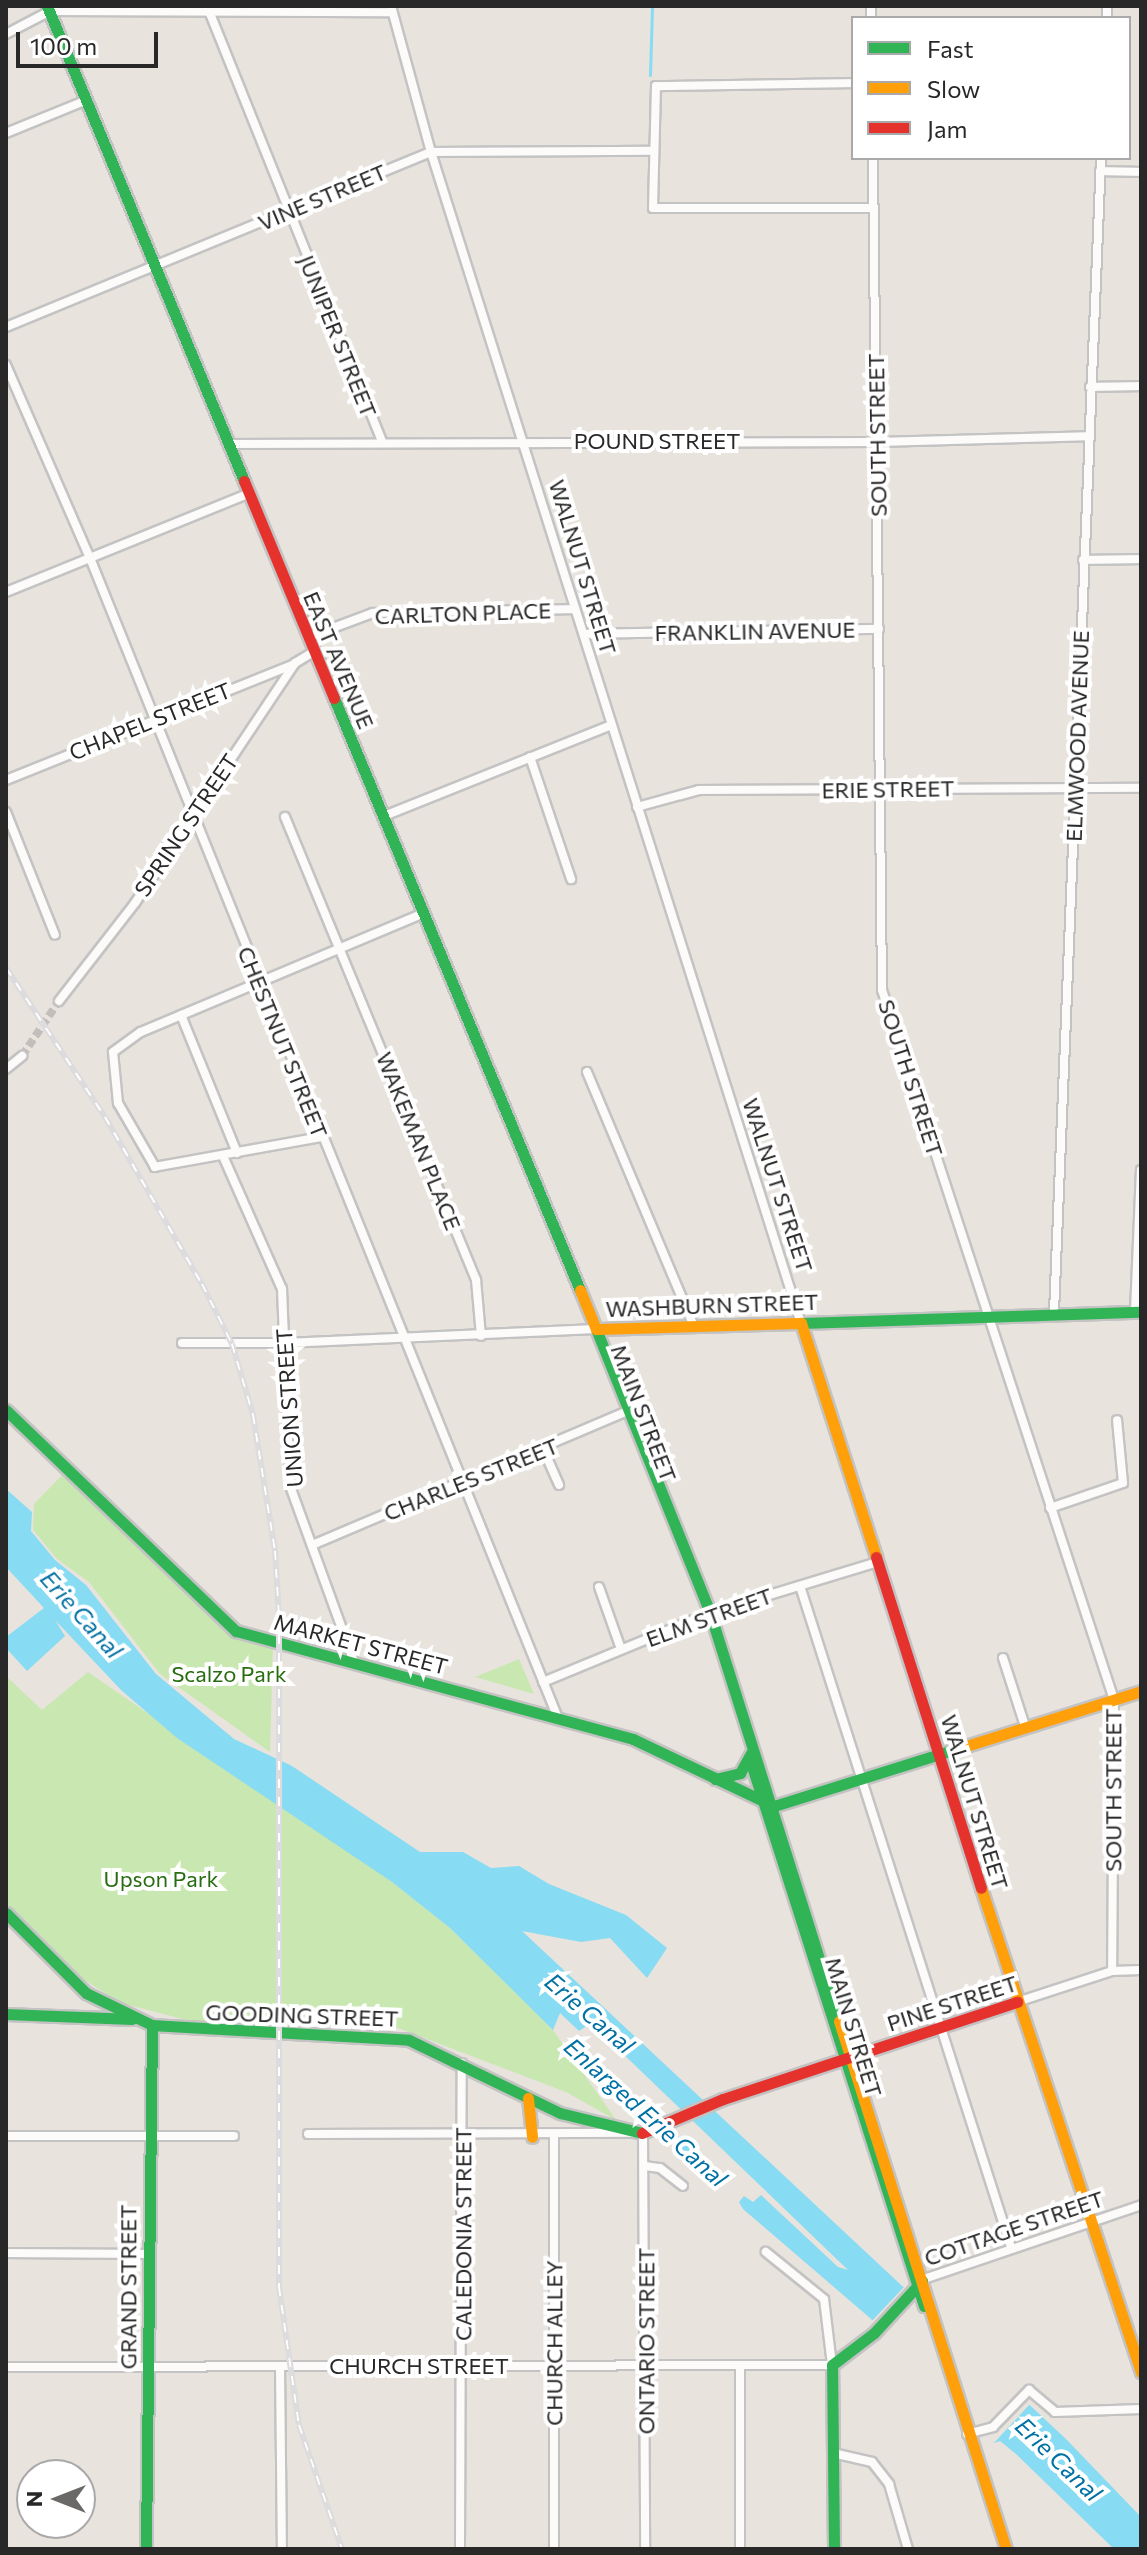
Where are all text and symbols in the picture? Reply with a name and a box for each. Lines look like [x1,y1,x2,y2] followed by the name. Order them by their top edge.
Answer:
[20,16,162,66] scale bar
[851,16,1131,160] legend
[30,31,97,60] text: 100 m
[927,34,974,63] text: Fast
[927,74,980,103] text: Slow
[927,114,967,143] text: Jam
[254,158,390,236] street label: VINE STREET
[293,251,383,421] street label: JUNIPER STREET
[862,353,892,517] street label: SOUTH STREET
[574,428,740,454] street label: POUND STREET
[544,476,622,658] street label: WALNUT STREET
[298,587,380,733] street label: EAST AVENUE
[374,597,552,629] street label: CARLTON PLACE
[654,616,856,646] street label: FRANKLIN AVENUE
[1060,630,1094,842] street label: ELMWOOD AVENUE
[65,677,235,765] street label: CHAPEL STREET
[129,749,243,901] street label: SPRING STREET
[821,775,955,803] street label: ERIE STREET
[233,942,333,1142] street label: CHESTNUT STREET
[873,996,949,1160] street label: SOUTH STREET
[371,1048,467,1234] street label: WAKEMAN PLACE
[737,1095,819,1275] street label: WALNUT STREET
[605,1288,819,1322] street label: WASHBURN STREET
[270,1328,308,1488] street label: UNION STREET
[606,1341,682,1485] street label: MAIN STREET
[380,1432,562,1526] street label: CHARLES STREET
[35,1564,129,1664] water label: Erie Canal
[642,1582,776,1652] street label: ELM STREET
[271,1608,451,1680] street label: MARKET STREET
[171,1661,287,1687] park label: Scalzo Park
[1100,1708,1126,1872] street label: SOUTH STREET
[936,1711,1014,1893] street label: WALNUT STREET
[104,1866,218,1892] park label: Upson Park
[820,1954,888,2100] street label: MAIN STREET
[540,1966,640,2060] water label: Erie Canal
[883,1970,1021,2036] street label: PINE STREET
[205,1998,399,2032] street label: GOODING STREET
[559,2031,733,2193] water label: Enlarged Erie Canal
[450,2127,476,2341] street label: CALEDONIA STREET
[921,2185,1107,2271] street label: COTTAGE STREET
[115,2205,141,2369] street label: GRAND STREET
[633,2248,659,2434] street label: ONTARIO STREET
[541,2260,567,2426] street label: CHURCH ALLEY
[329,2353,509,2379] street label: CHURCH STREET
[1010,2411,1108,2507] water label: Erie Canal
[16,2459,96,2539] north arrow
[20,2491,47,2507] text: N

